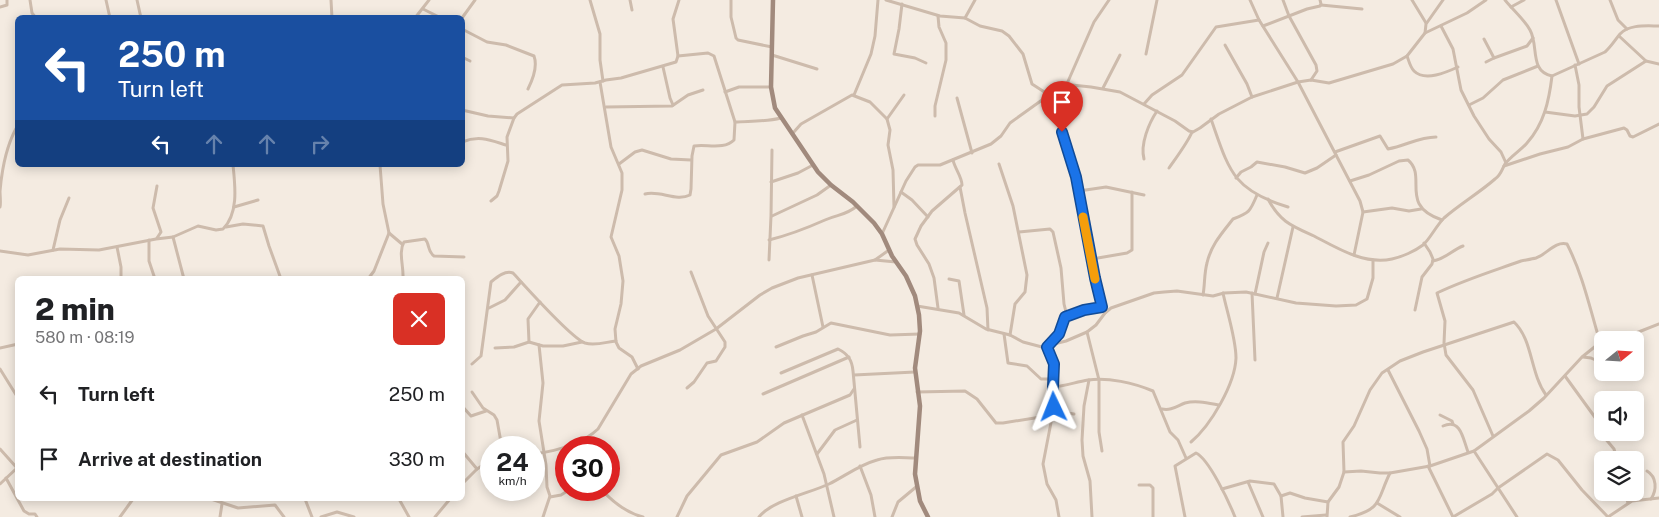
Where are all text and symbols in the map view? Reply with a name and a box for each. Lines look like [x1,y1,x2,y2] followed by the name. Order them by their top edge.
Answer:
[118,34,226,75] text: 250 m
[35,35,100,100] icon: left
[118,76,204,102] text: Turn left
[1041,81,1083,132] pin
[1048,88,1076,116] icon: arrive
[147,130,175,158] icon: left
[200,130,228,158] icon: ahead
[253,130,281,158] icon: ahead
[306,130,334,158] icon: right
[35,291,115,327] text: 2 min
[393,293,445,345] button: close
[35,328,135,347] text: 580 m · 08:19
[1594,331,1644,381] north arrow
[1594,331,1644,501] map controls
[35,380,63,408] icon: left
[1027,380,1079,432] position arrow
[78,383,155,405] text: Turn left
[389,383,445,405] text: 250 m
[1594,391,1644,441] button: sound
[555,436,620,501] speed limit sign: 30
[35,445,63,473] icon: arrive
[496,447,529,477] text: 24
[78,448,262,470] text: Arrive at destination
[389,448,445,470] text: 330 m
[1594,451,1644,501] button: layers
[498,474,527,488] text: km/h

